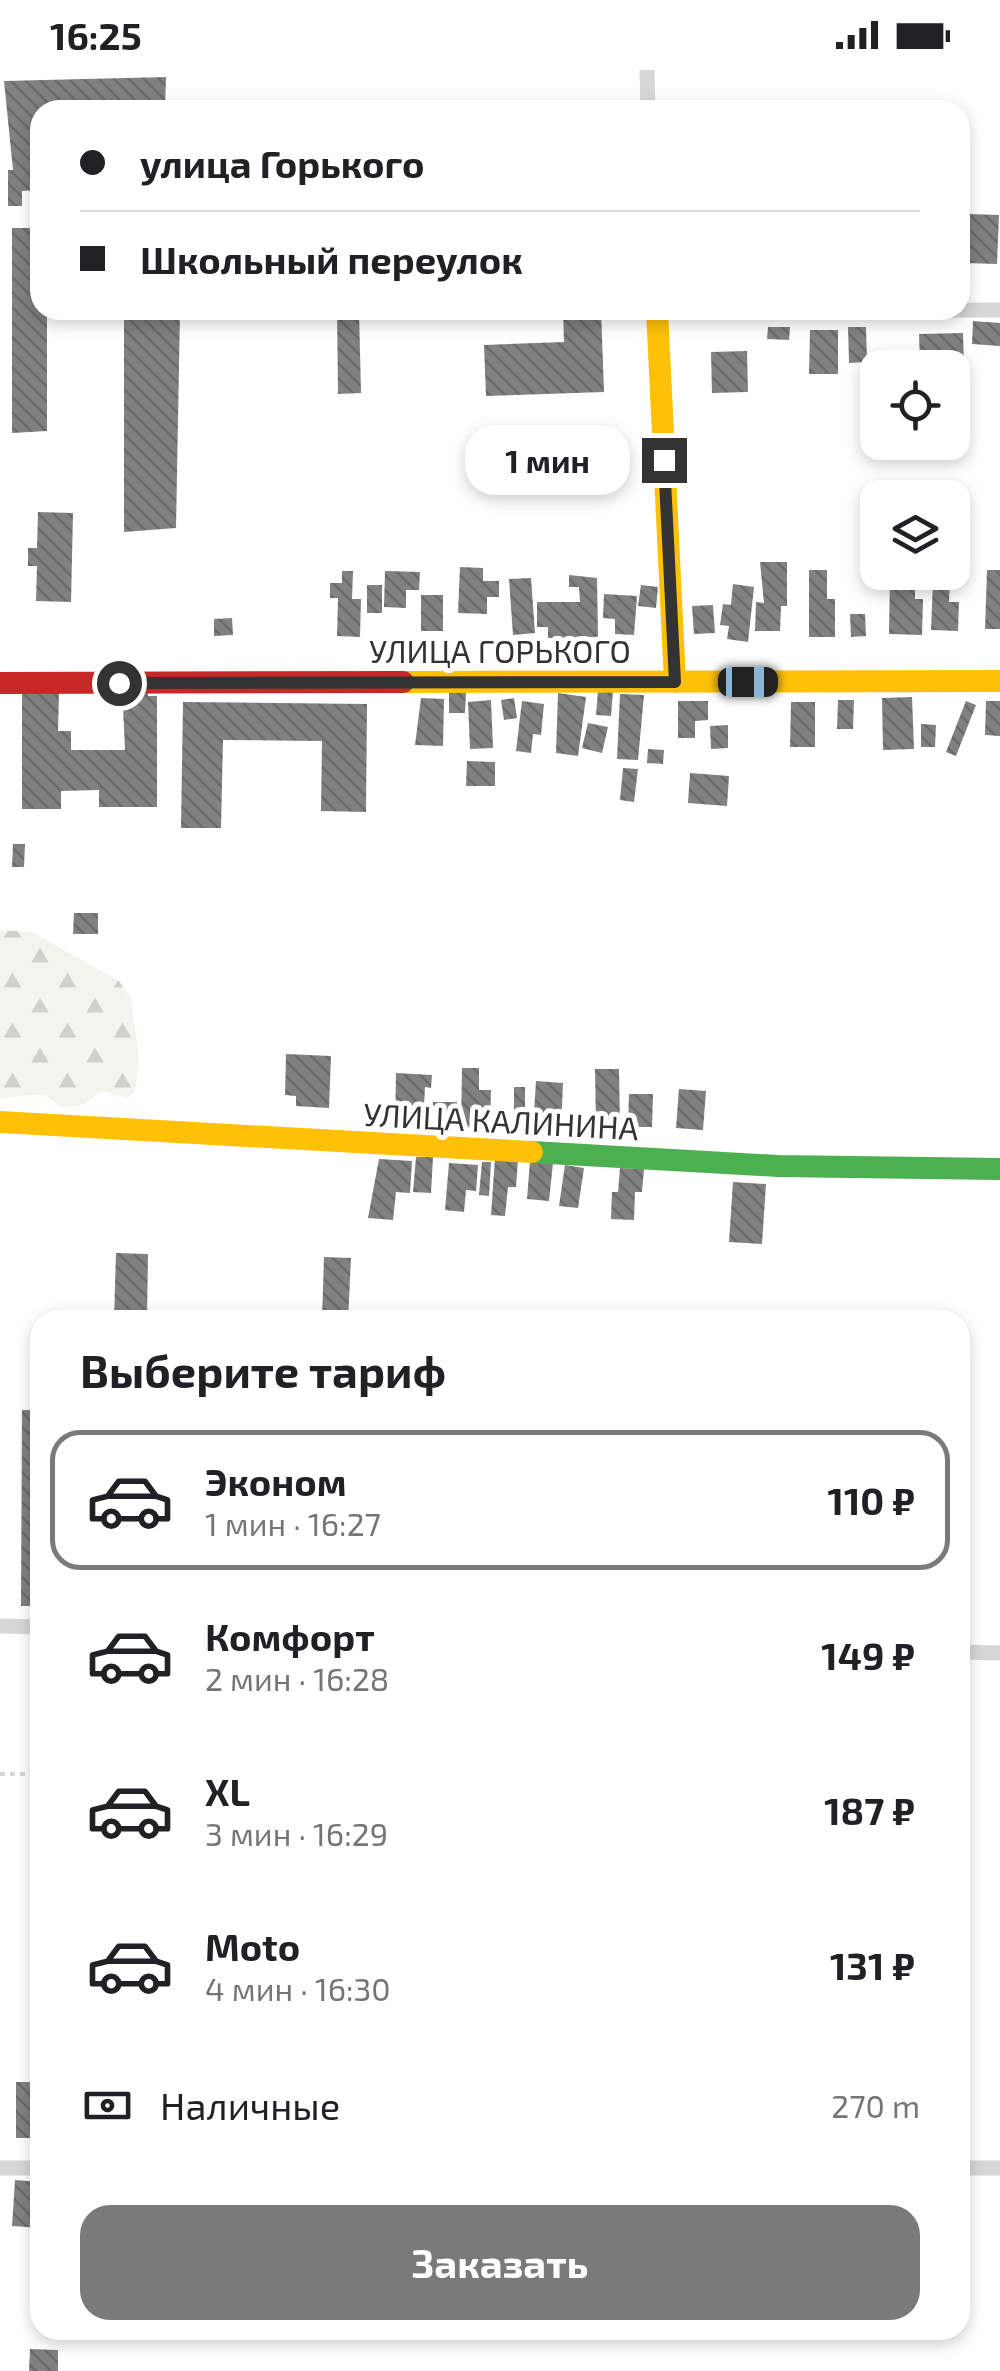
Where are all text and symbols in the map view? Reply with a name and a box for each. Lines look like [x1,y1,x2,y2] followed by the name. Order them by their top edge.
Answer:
[50,12,142,58] text: 16:25
[140,140,425,186] text: улица Горького
[140,236,523,282] text: Школьный переулок
[860,350,970,590] map controls
[860,350,970,460] button: locate
[464,425,629,495] callout: 1 мин
[642,438,687,483] route end
[505,441,590,479] text: 1 мин
[860,480,970,590] button: layers
[369,631,631,669] street label: УЛИЦА ГОРЬКОГО
[97,661,142,706] route start
[718,667,778,697] car
[362,1094,640,1146] street label: УЛИЦА КАЛИНИНА
[80,1343,446,1397] text: Выберите тариф
[85,1455,175,1545] icon: car
[205,1458,347,1504] text: Эконом
[828,1477,915,1523] text: 110 ₽
[205,1504,381,1542] text: 1 мин · 16:27
[85,1610,175,1700] icon: car
[205,1613,375,1659] text: Комфорт
[821,1632,915,1678] text: 149 ₽
[205,1659,389,1697] text: 2 мин · 16:28
[85,1765,175,1855] icon: car
[205,1768,250,1814] text: XL
[824,1787,915,1833] text: 187 ₽
[205,1814,388,1852] text: 3 мин · 16:29
[85,1920,175,2010] icon: car
[205,1923,300,1969] text: Moto
[830,1942,915,1988] text: 131 ₽
[205,1969,391,2007] text: 4 мин · 16:30
[80,2078,135,2133] icon: cash
[160,2082,340,2128] text: Наличные
[831,2086,920,2124] text: 270 m
[80,2205,920,2320] button: Заказать

